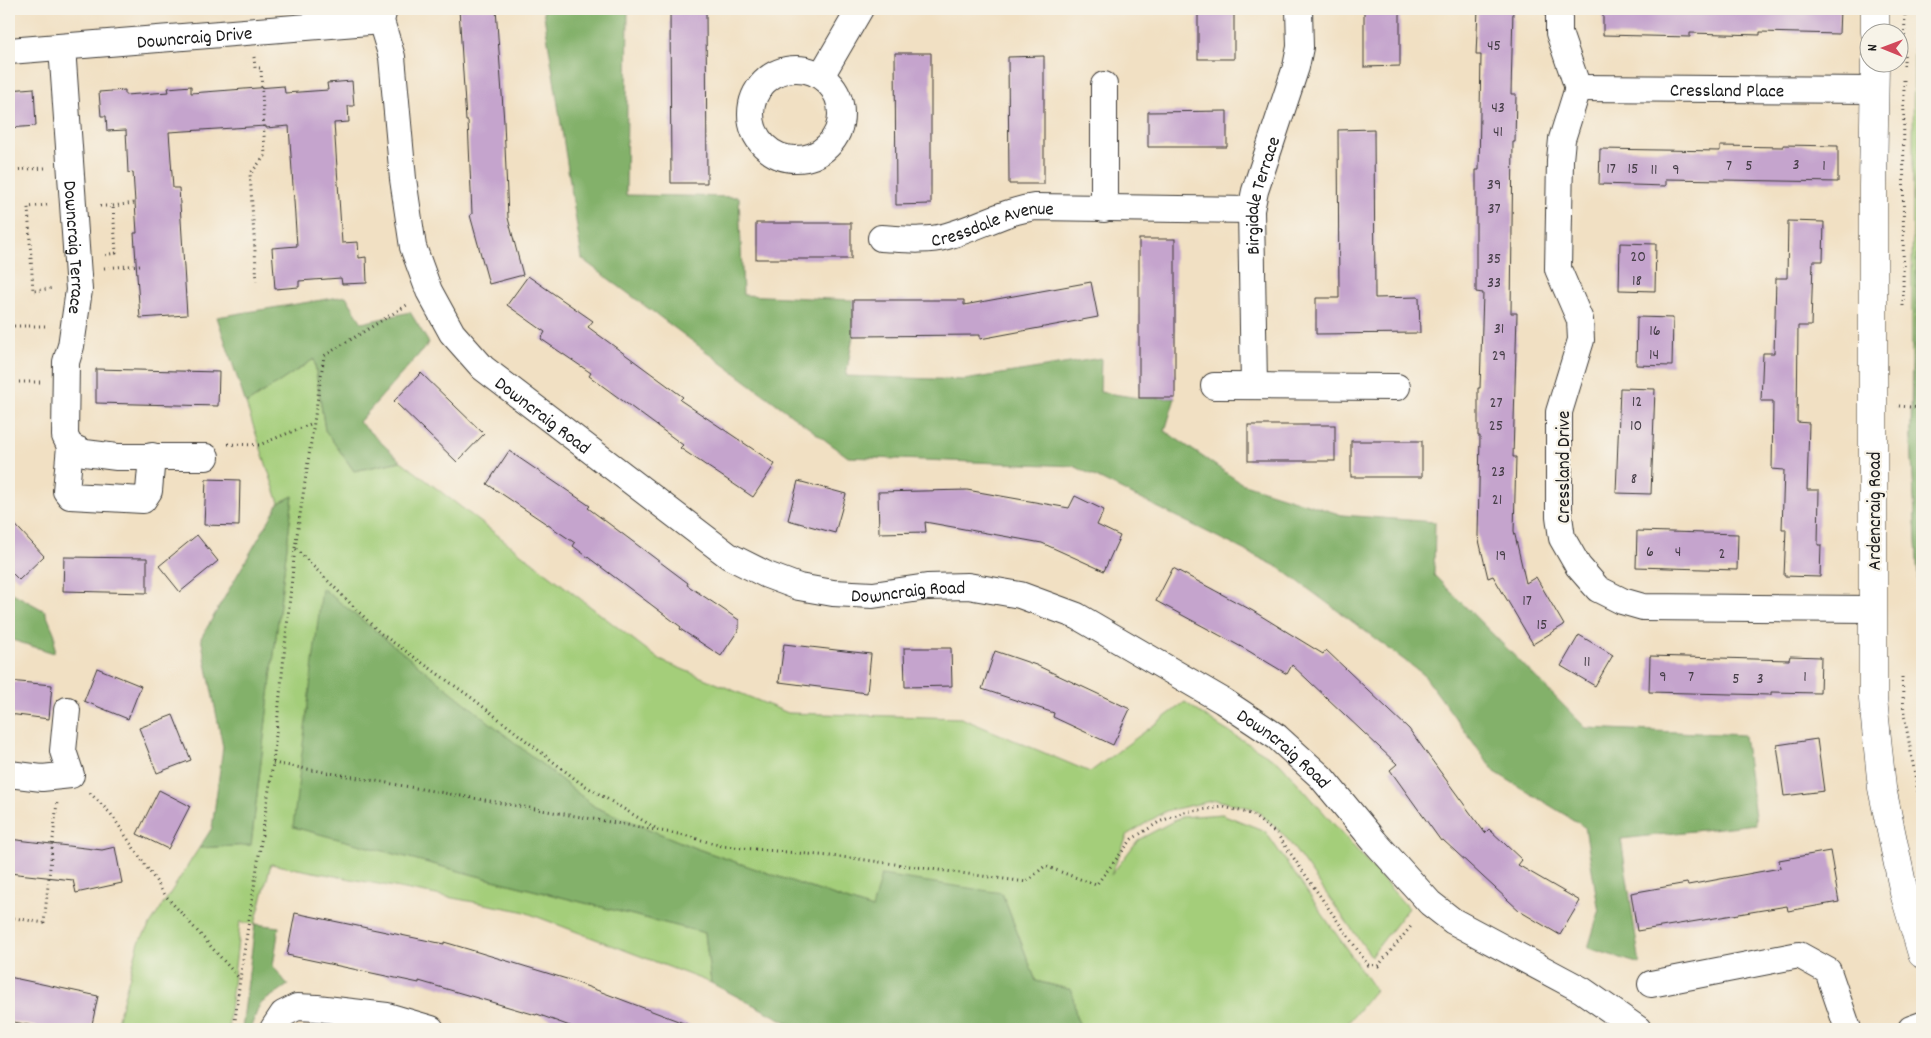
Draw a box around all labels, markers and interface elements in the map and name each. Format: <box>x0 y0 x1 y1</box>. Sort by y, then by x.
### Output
street label: Downcraig Drive <box>136 21 253 58</box>
north arrow <box>1858 22 1908 72</box>
house number: 45 <box>1487 35 1501 58</box>
text: N <box>1863 44 1883 51</box>
street label: Cressland Place <box>1670 79 1784 106</box>
house number: 43 <box>1491 97 1505 120</box>
house number: 41 <box>1493 121 1503 144</box>
street label: Birgidale Terrace <box>1241 133 1289 255</box>
house number: 3 <box>1792 154 1800 177</box>
house number: 7 <box>1726 155 1732 178</box>
house number: 5 <box>1745 155 1753 178</box>
house number: 1 <box>1822 155 1826 178</box>
house number: 17 <box>1606 158 1616 181</box>
house number: 15 <box>1628 158 1638 181</box>
house number: 11 <box>1650 159 1658 182</box>
house number: 9 <box>1672 159 1680 182</box>
house number: 39 <box>1487 174 1501 197</box>
street label: Downcraig Terrace <box>54 180 89 316</box>
street label: Cressdale Avenue <box>930 197 1054 256</box>
house number: 37 <box>1487 198 1501 221</box>
house number: 20 <box>1630 246 1646 269</box>
house number: 35 <box>1487 248 1501 271</box>
house number: 18 <box>1632 270 1642 293</box>
house number: 33 <box>1487 272 1501 295</box>
house number: 31 <box>1494 318 1504 341</box>
house number: 16 <box>1649 320 1661 343</box>
house number: 14 <box>1649 344 1659 367</box>
house number: 29 <box>1492 345 1506 368</box>
street label: Downcraig Road <box>488 372 595 463</box>
house number: 12 <box>1632 391 1642 414</box>
house number: 27 <box>1489 392 1503 415</box>
street label: Cressland Drive <box>1552 411 1579 523</box>
house number: 25 <box>1489 415 1503 438</box>
house number: 10 <box>1630 415 1642 438</box>
street label: Ardencraig Road <box>1863 452 1890 570</box>
house number: 23 <box>1491 461 1505 484</box>
house number: 8 <box>1631 468 1637 491</box>
house number: 21 <box>1492 489 1502 512</box>
house number: 6 <box>1646 541 1654 564</box>
house number: 4 <box>1675 541 1681 564</box>
house number: 2 <box>1719 543 1726 566</box>
house number: 19 <box>1496 545 1506 568</box>
street label: Downcraig Road <box>850 576 966 612</box>
house number: 17 <box>1522 590 1532 613</box>
house number: 15 <box>1537 614 1547 637</box>
house number: 11 <box>1583 651 1591 674</box>
house number: 9 <box>1659 666 1667 689</box>
house number: 7 <box>1688 666 1694 689</box>
house number: 1 <box>1803 666 1807 689</box>
house number: 5 <box>1732 668 1740 691</box>
house number: 3 <box>1756 668 1764 691</box>
street label: Downcraig Road <box>1230 704 1335 796</box>

